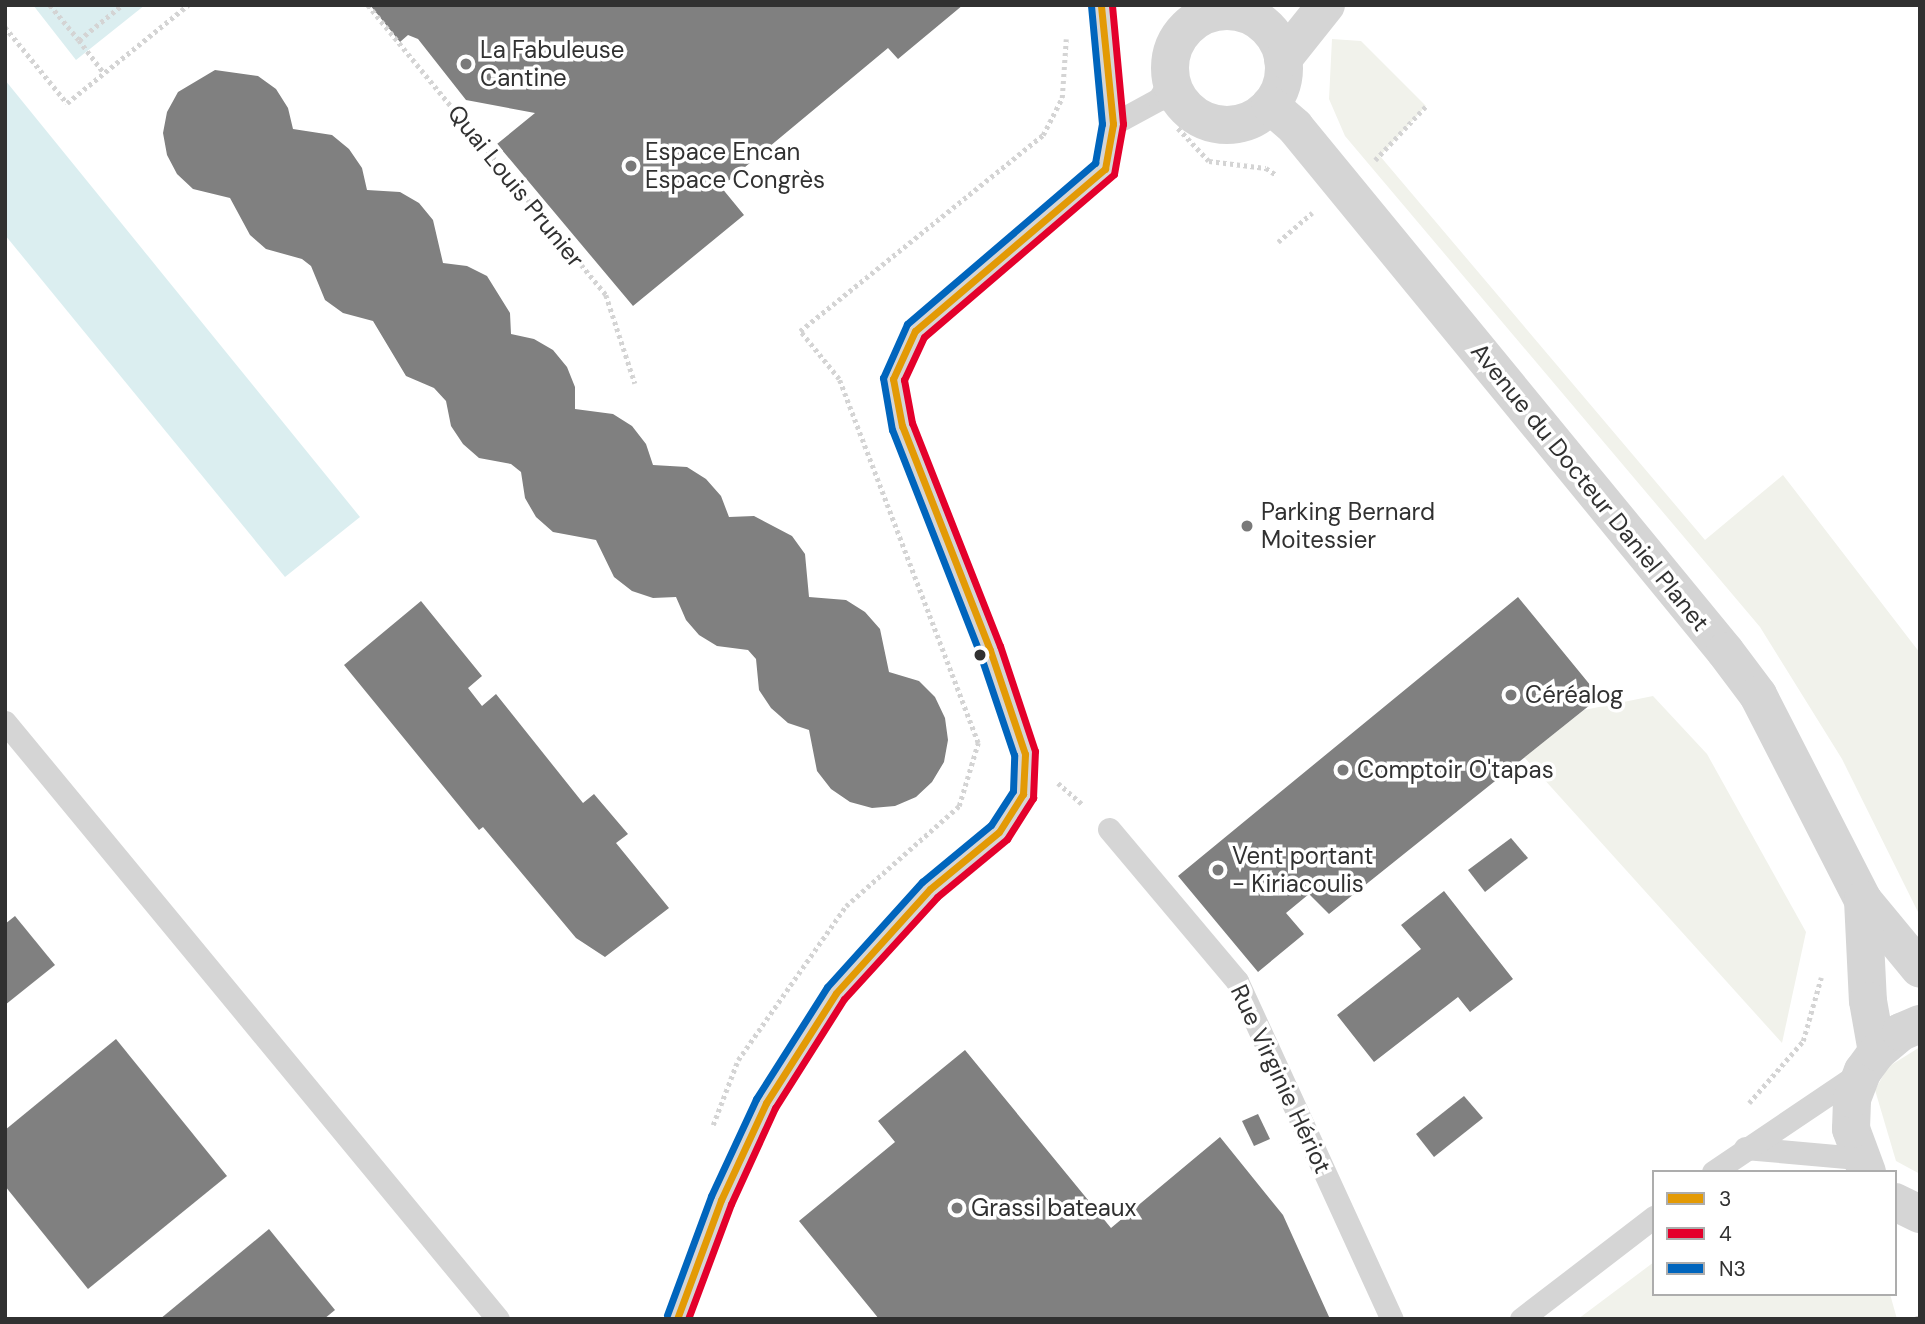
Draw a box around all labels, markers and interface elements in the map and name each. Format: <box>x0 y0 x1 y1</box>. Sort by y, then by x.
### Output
place label: La Fabuleuse Cantine <box>480 36 624 92</box>
marker: La Fabuleuse Cantine <box>458 56 474 72</box>
street label: Quai Louis Prunier <box>442 99 590 273</box>
place label: Espace Encan Espace Congrès <box>645 138 825 194</box>
marker: Espace Encan Espace Congrès <box>623 158 639 174</box>
street label: Avenue du Docteur Daniel Planet <box>1465 337 1715 637</box>
place label: Parking Bernard Moitessier <box>1261 498 1435 554</box>
marker: Parking Bernard Moitessier <box>1239 518 1255 534</box>
unlabelled marker <box>973 648 987 662</box>
place label: Céréalog <box>1525 681 1623 709</box>
marker: Céréalog <box>1503 687 1519 703</box>
place label: Comptoir O'tapas <box>1357 756 1554 784</box>
marker: Comptoir O'tapas <box>1335 762 1351 778</box>
place label: Vent portant - Kiriacoulis <box>1232 842 1373 898</box>
marker: Vent portant - Kiriacoulis <box>1210 862 1226 878</box>
street label: Rue Virginie Hériot <box>1225 980 1337 1178</box>
legend <box>1652 1170 1897 1296</box>
text: 3 <box>1719 1185 1731 1213</box>
place label: Grassi bateaux <box>971 1194 1137 1222</box>
marker: Grassi bateaux <box>949 1200 965 1216</box>
text: 4 <box>1719 1220 1732 1248</box>
text: N3 <box>1719 1255 1746 1283</box>

